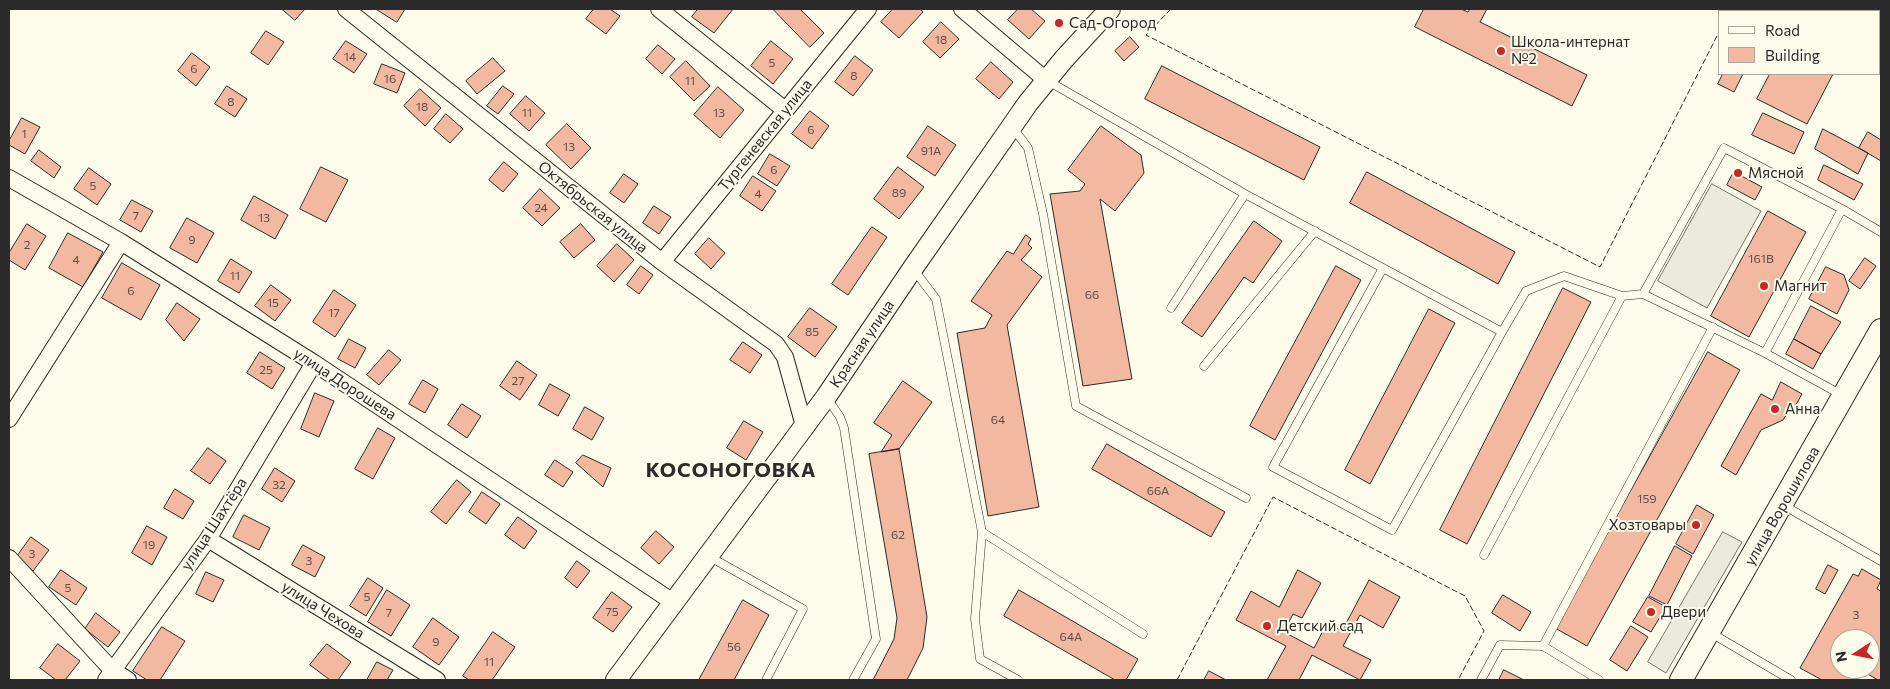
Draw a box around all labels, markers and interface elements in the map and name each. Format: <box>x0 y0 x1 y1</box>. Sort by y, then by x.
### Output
legend <box>1718 10 1880 75</box>
place label: Сад-Огород <box>1069 14 1156 32</box>
marker: Сад-Огород <box>1053 17 1065 29</box>
text: Road <box>1765 21 1800 39</box>
house number: 18 <box>935 33 947 47</box>
place label: Школа-интернат №2 <box>1511 33 1630 68</box>
marker: Школа-интернат №2 <box>1495 45 1507 57</box>
text: Building <box>1765 46 1820 64</box>
house number: 14 <box>344 50 356 64</box>
house number: 5 <box>769 56 775 70</box>
house number: 6 <box>190 62 198 76</box>
house number: 8 <box>850 69 858 83</box>
house number: 16 <box>384 72 396 86</box>
house number: 11 <box>685 74 695 88</box>
street label: Тургеневская улица <box>714 75 816 195</box>
house number: 8 <box>227 95 235 109</box>
house number: 18 <box>416 100 428 114</box>
house number: 11 <box>522 106 532 120</box>
house number: 13 <box>713 106 725 120</box>
house number: 6 <box>807 123 815 137</box>
house number: 1 <box>21 127 27 141</box>
house number: 13 <box>563 140 575 154</box>
house number: 91А <box>921 144 941 158</box>
street label: Октябрьская улица <box>535 157 651 257</box>
house number: 6 <box>770 163 778 177</box>
place label: Мясной <box>1748 164 1804 182</box>
marker: Мясной <box>1732 167 1744 179</box>
house number: 5 <box>90 179 96 193</box>
house number: 89 <box>892 186 906 200</box>
house number: 4 <box>754 187 762 201</box>
house number: 24 <box>534 201 548 215</box>
house number: 7 <box>133 209 139 223</box>
house number: 13 <box>258 211 270 225</box>
house number: 9 <box>188 233 196 247</box>
house number: 2 <box>24 238 30 252</box>
house number: 161В <box>1748 252 1774 266</box>
house number: 4 <box>72 253 80 267</box>
house number: 11 <box>230 269 240 283</box>
place label: Магнит <box>1774 277 1827 295</box>
marker: Магнит <box>1758 280 1770 292</box>
house number: 6 <box>127 284 135 298</box>
house number: 66 <box>1085 288 1099 302</box>
house number: 15 <box>267 296 279 310</box>
street label: Красная улица <box>826 297 898 391</box>
house number: 17 <box>328 306 340 320</box>
house number: 85 <box>805 325 819 339</box>
street label: улица Дорошева <box>290 344 400 424</box>
house number: 25 <box>259 363 273 377</box>
house number: 27 <box>512 374 524 388</box>
place label: Анна <box>1785 400 1820 418</box>
marker: Анна <box>1769 403 1781 415</box>
house number: 64 <box>991 413 1005 427</box>
street label: улица Ворошилова <box>1741 443 1823 569</box>
district label: КОСОНОГОВКА <box>644 458 818 482</box>
street label: улица Шахтёра <box>177 474 251 574</box>
house number: 32 <box>272 478 286 492</box>
house number: 66А <box>1147 484 1169 498</box>
house number: 159 <box>1637 492 1657 506</box>
place label: Хозтовары <box>1609 516 1686 534</box>
marker: Хозтовары <box>1690 519 1702 531</box>
house number: 62 <box>891 528 905 542</box>
house number: 19 <box>143 538 155 552</box>
house number: 3 <box>29 547 35 561</box>
house number: 3 <box>306 554 312 568</box>
street label: улица Чехова <box>278 577 368 643</box>
house number: 5 <box>65 581 71 595</box>
house number: 5 <box>364 590 370 604</box>
place label: Двери <box>1661 603 1706 621</box>
house number: 75 <box>605 605 619 619</box>
house number: 7 <box>386 606 392 620</box>
marker: Двери <box>1645 606 1657 618</box>
house number: 3 <box>1853 608 1859 622</box>
place label: Детский сад <box>1277 617 1363 635</box>
marker: Детский сад <box>1261 620 1273 632</box>
north arrow <box>1830 629 1880 679</box>
house number: 64А <box>1060 630 1082 644</box>
house number: 9 <box>432 635 440 649</box>
house number: 56 <box>727 640 741 654</box>
text: N <box>1831 650 1850 664</box>
house number: 11 <box>484 655 494 669</box>

